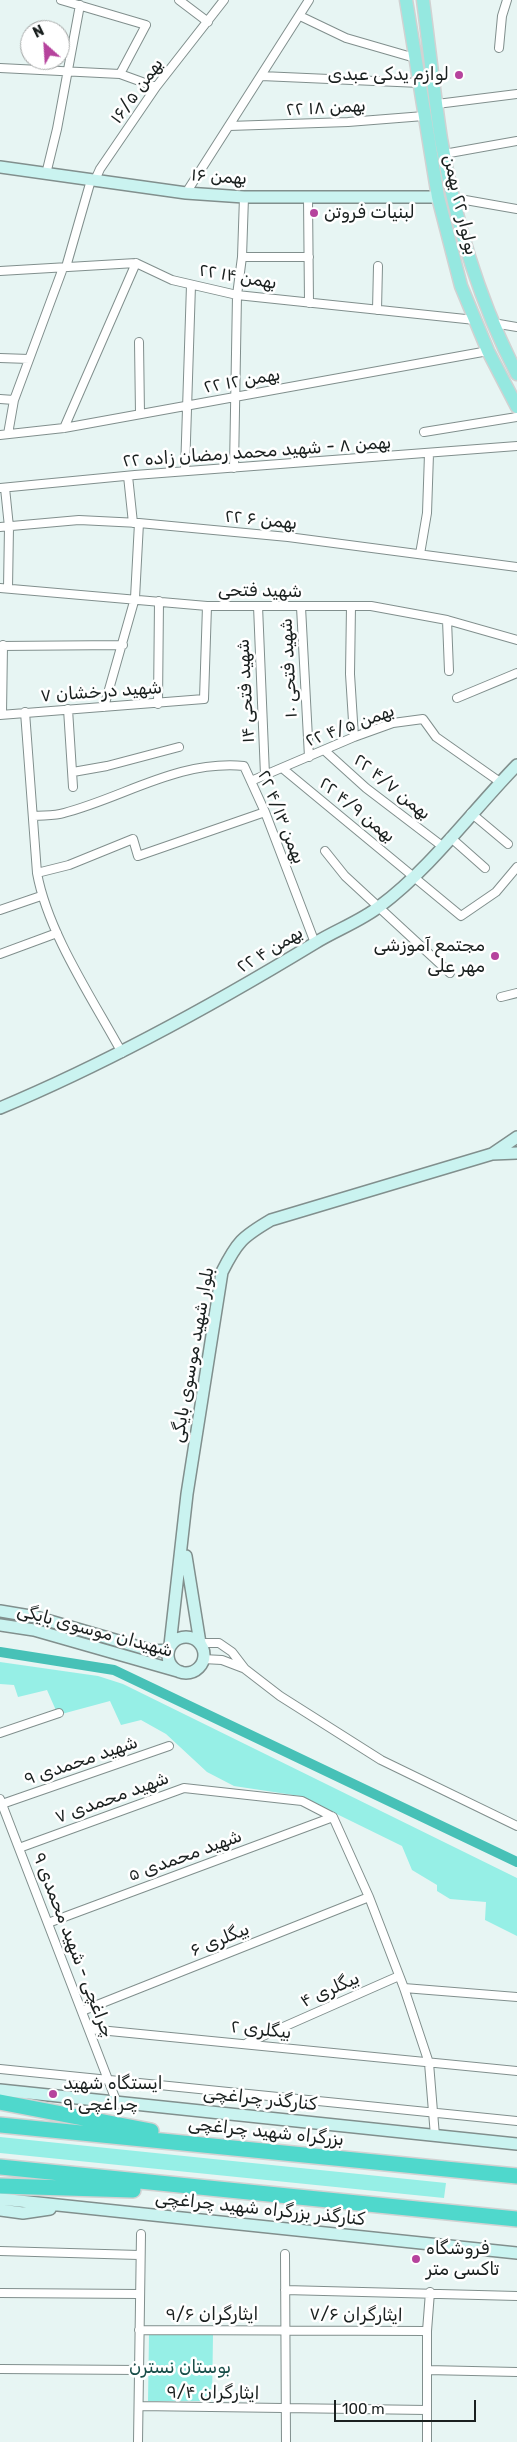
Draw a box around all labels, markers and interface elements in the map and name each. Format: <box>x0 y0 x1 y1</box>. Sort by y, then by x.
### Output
north arrow <box>20 20 70 70</box>
text: N <box>30 22 47 42</box>
street label: بهمن ۱۶/۵ <box>106 54 168 128</box>
place label: لوازم یدکی عبدی <box>328 64 449 86</box>
marker: لوازم یدکی عبدی <box>453 69 465 81</box>
street label: ۲۲ بهمن ۱۸ <box>286 95 366 121</box>
street label: بولوار ۲۲ بهمن <box>438 153 482 257</box>
street label: بهمن ۱۶ <box>190 164 248 190</box>
place label: لبنیات فروتن <box>324 202 415 224</box>
marker: لبنیات فروتن <box>308 207 320 219</box>
street label: ۲۲ بهمن ۱۴ <box>197 260 279 294</box>
street label: ۲۲ بهمن ۱۲ <box>202 364 282 398</box>
street label: ۲۲ بهمن ۸ - شهید محمد رمضان زاده <box>122 432 392 472</box>
street label: ۲۲ بهمن ۶ <box>224 505 298 535</box>
street label: شهید فتحی <box>218 579 302 603</box>
street label: شهید فتحی ۱۰ <box>276 618 302 718</box>
street label: شهید فتحی ۱۴ <box>232 638 260 744</box>
street label: شهید درخشان ۷ <box>39 677 163 707</box>
street label: ۲۲ بهمن ۴/۵ <box>303 700 397 752</box>
street label: ۲۲ بهمن ۴/۷ <box>349 749 435 825</box>
street label: ۲۲ بهمن ۴/۱۳ <box>252 767 310 867</box>
street label: ۲۲ بهمن ۴/۹ <box>314 773 400 847</box>
street label: ۲۲ بهمن ۴ <box>233 922 307 978</box>
place label: مجتمع آموزشی مهر علی <box>373 935 485 978</box>
marker: مجتمع آموزشی مهر علی <box>489 950 501 962</box>
street label: بلوار شهید موسوی بایگی <box>167 1265 219 1445</box>
street label: شهیدان موسوی بایگی <box>15 1600 175 1662</box>
street label: شهید محمدی ۹ <box>21 1731 141 1791</box>
street label: شهید محمدی ۷ <box>52 1767 172 1829</box>
street label: شهید محمدی ۵ <box>125 1825 245 1887</box>
street label: ۹ چراغچی - شهید محمدی <box>28 1849 118 2041</box>
street label: بیگلری ۶ <box>187 1918 253 1962</box>
street label: بیگلری ۴ <box>297 1967 363 2013</box>
street label: بیگلری ۲ <box>230 2016 292 2044</box>
place label: ایستگاه شهید چراغچی ۹ <box>63 2073 163 2116</box>
street label: کنارگذر چراغچی <box>202 2082 318 2116</box>
marker: ایستگاه شهید چراغچی ۹ <box>47 2088 59 2100</box>
street label: بزرگراه شهید چراغچی <box>187 2113 345 2151</box>
street label: کنارگذر بزرگراه شهید چراغچی <box>154 2187 366 2231</box>
place label: فروشگاه تاکسی متر <box>426 2238 499 2280</box>
marker: فروشگاه تاکسی متر <box>410 2253 422 2265</box>
street label: ایثارگران ۷/۶ <box>309 2303 403 2327</box>
street label: ایثارگران ۹/۶ <box>166 2304 258 2326</box>
park label: بوستان نسترن <box>129 2357 231 2379</box>
street label: ایثارگران ۹/۴ <box>166 2381 260 2405</box>
scale bar <box>337 2390 480 2422</box>
text: 100 m <box>342 2400 384 2418</box>

